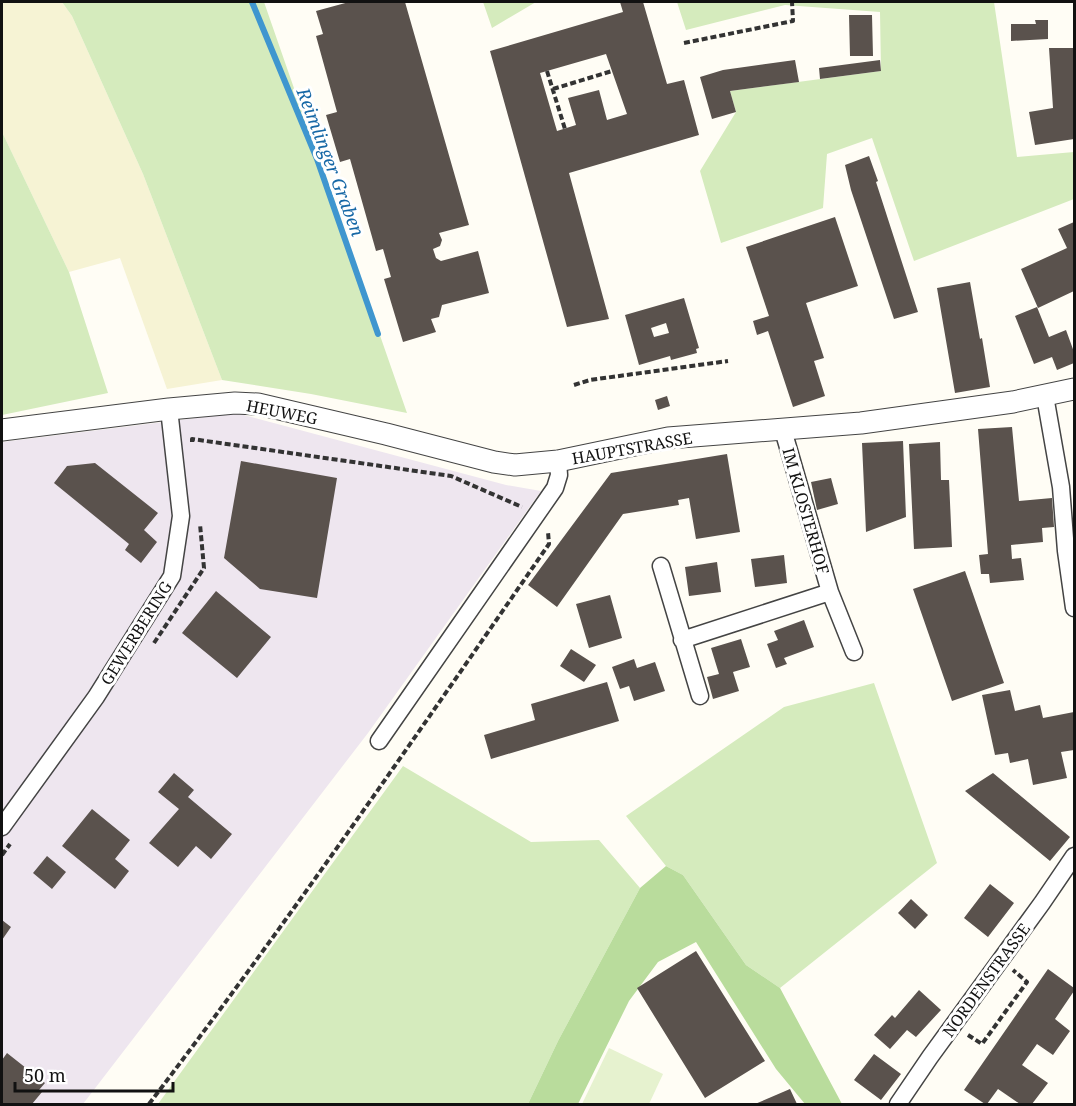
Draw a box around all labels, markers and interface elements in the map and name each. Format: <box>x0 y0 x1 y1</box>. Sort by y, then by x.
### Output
water label: Reimlinger Graben <box>291 83 370 240</box>
street label: HEUWEG <box>244 394 320 430</box>
street label: HAUPTSTRASSE <box>570 427 694 469</box>
street label: IM KLOSTERHOF <box>777 445 835 577</box>
street label: GEWERBERING <box>95 576 177 689</box>
street label: NORDENSTRASSE <box>937 919 1035 1041</box>
scale bar <box>15 1055 172 1093</box>
text: 50 m <box>24 1063 66 1087</box>

